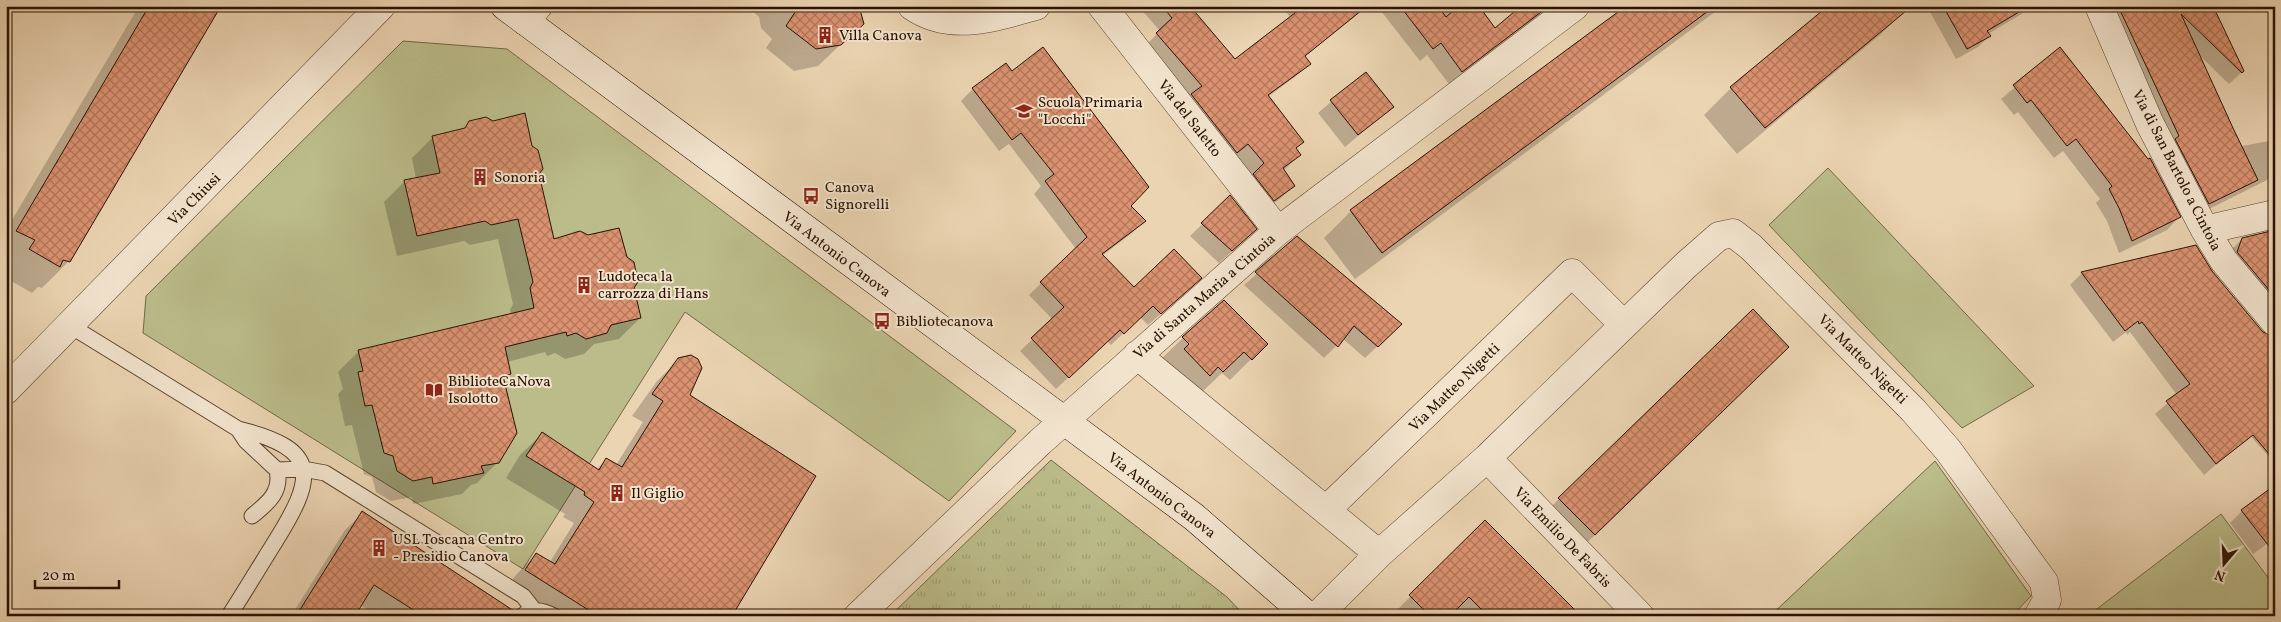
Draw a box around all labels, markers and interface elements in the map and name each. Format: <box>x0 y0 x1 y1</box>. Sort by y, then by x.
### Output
building icon: Villa Canova <box>815 25 835 45</box>
place label: Villa Canova <box>839 26 922 47</box>
street label: Via del Saletto <box>1152 76 1226 162</box>
street label: Via di San Bartolo a Cintoia <box>2126 86 2226 255</box>
place label: Scuola Primaria "Locchi" <box>1038 93 1143 131</box>
school or university icon: Scuola Primaria "Locchi" <box>1014 101 1034 121</box>
building icon: Sonoria <box>470 167 490 187</box>
place label: Sonoria <box>494 168 545 189</box>
street label: Via Chiusi <box>164 169 226 231</box>
place label: Canova Signorelli <box>825 178 889 216</box>
bus stop icon: Canova Signorelli <box>801 186 821 206</box>
street label: Via Antonio Canova <box>777 207 895 303</box>
street label: Via di Santa Maria a Cintoia <box>1129 229 1281 365</box>
place label: Ludoteca la carrozza di Hans <box>598 267 708 305</box>
building icon: Ludoteca la carrozza di Hans <box>574 275 594 295</box>
street label: Via Matteo Nigetti <box>1812 310 1912 410</box>
bus stop icon: Bibliotecanova <box>872 311 892 331</box>
place label: Bibliotecanova <box>896 312 993 333</box>
street label: Via Matteo Nigetti <box>1405 339 1505 437</box>
place label: BiblioteCaNova Isolotto <box>448 372 551 410</box>
library icon: BiblioteCaNova Isolotto <box>424 380 444 400</box>
street label: Via Antonio Canova <box>1102 448 1220 544</box>
building icon: Il Giglio <box>607 483 627 503</box>
street label: Via Emilio De Fabris <box>1508 483 1616 593</box>
place label: Il Giglio <box>631 484 684 505</box>
place label: USL Toscana Centro - Presidio Canova <box>393 530 523 568</box>
building icon: USL Toscana Centro - Presidio Canova <box>369 538 389 558</box>
north arrow <box>2198 540 2248 590</box>
scale bar <box>35 557 119 589</box>
text: N <box>2212 564 2228 586</box>
text: 20 m <box>42 566 75 587</box>

